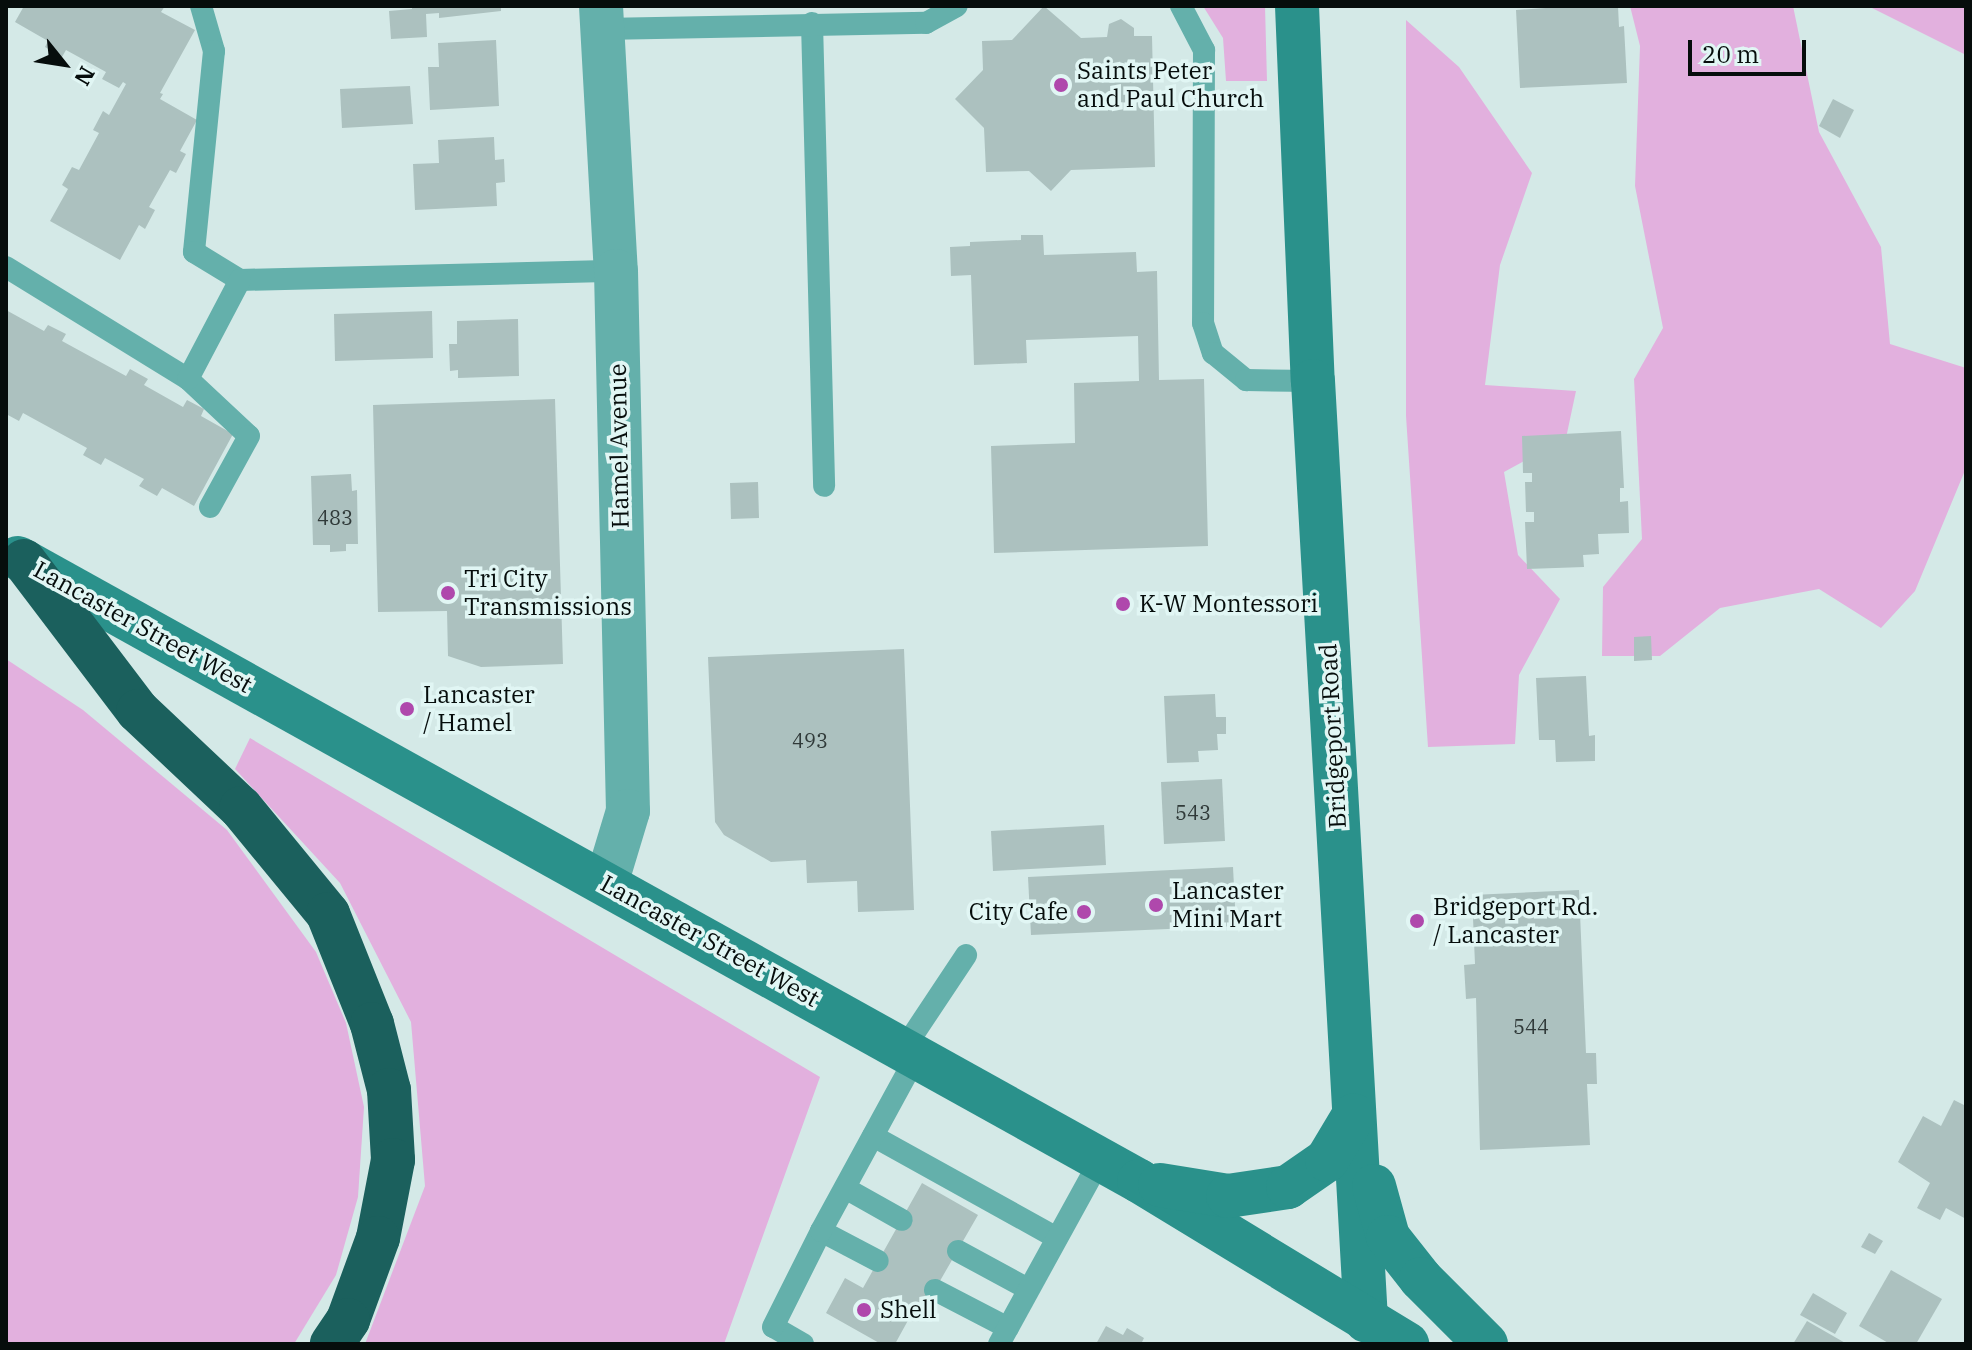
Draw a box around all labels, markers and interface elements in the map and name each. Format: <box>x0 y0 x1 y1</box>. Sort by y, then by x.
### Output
north arrow <box>24 24 104 104</box>
scale bar <box>1692 24 1810 74</box>
text: 20 m <box>1702 38 1759 70</box>
place label: Saints Peter and Paul Church <box>1077 57 1264 113</box>
text: N <box>68 61 102 91</box>
marker: Saints Peter and Paul Church <box>1052 76 1070 94</box>
street label: Hamel Avenue <box>603 363 635 529</box>
house number: 483 <box>317 505 353 529</box>
street label: Lancaster Street West <box>29 555 257 699</box>
place label: Tri City Transmissions <box>464 565 632 621</box>
marker: Tri City Transmissions <box>439 584 457 602</box>
place label: K-W Montessori <box>1139 590 1318 618</box>
marker: K-W Montessori <box>1114 595 1132 613</box>
street label: Bridgeport Road <box>1314 643 1352 829</box>
place label: Lancaster / Hamel <box>423 681 535 737</box>
marker: Lancaster / Hamel <box>398 700 416 718</box>
house number: 493 <box>792 728 828 752</box>
house number: 543 <box>1175 800 1211 824</box>
street label: Lancaster Street West <box>596 869 824 1013</box>
place label: Lancaster Mini Mart <box>1172 877 1284 933</box>
place label: Bridgeport Rd. / Lancaster <box>1433 893 1598 949</box>
marker: Lancaster Mini Mart <box>1147 896 1165 914</box>
place label: City Cafe <box>969 898 1068 926</box>
marker: City Cafe <box>1075 903 1093 921</box>
marker: Bridgeport Rd. / Lancaster <box>1408 912 1426 930</box>
house number: 544 <box>1513 1014 1549 1038</box>
place label: Shell <box>880 1296 936 1324</box>
marker: Shell <box>855 1301 873 1319</box>

